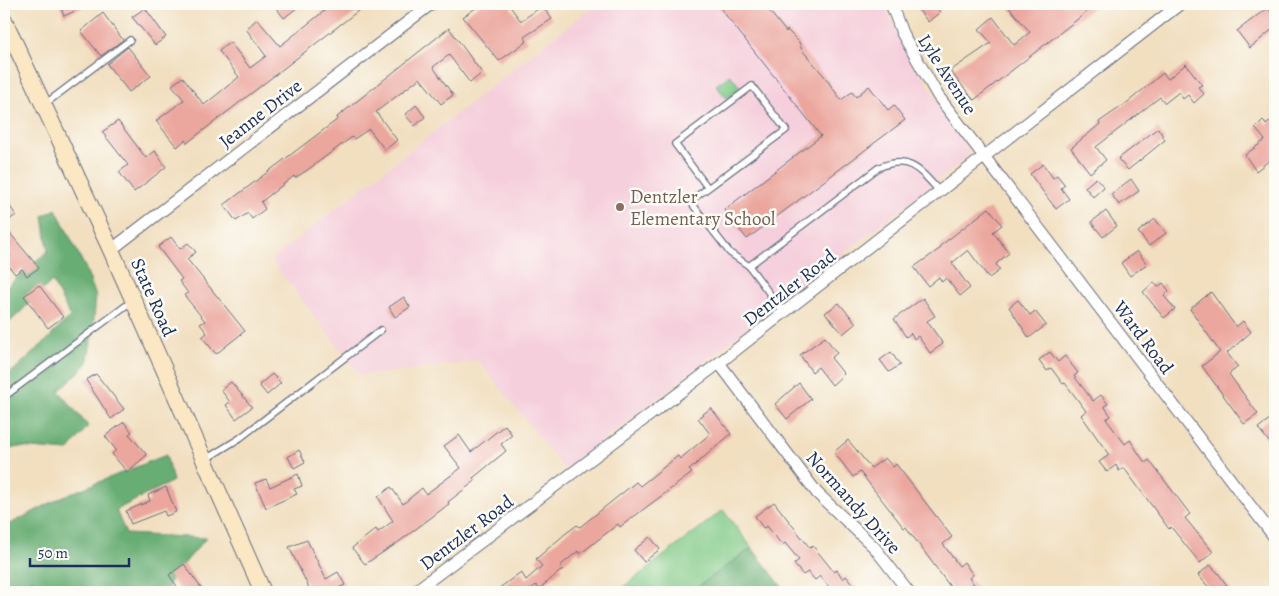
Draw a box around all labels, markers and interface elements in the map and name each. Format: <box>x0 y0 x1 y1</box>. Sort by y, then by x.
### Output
street label: Lyle Avenue <box>911 29 983 120</box>
street label: Jeanne Drive <box>214 73 307 154</box>
place label: Dentzler Elementary School <box>630 184 776 232</box>
marker: Dentzler Elementary School <box>614 201 626 213</box>
street label: Dentzler Road <box>738 243 842 332</box>
street label: State Road <box>124 254 182 341</box>
street label: Ward Road <box>1106 295 1180 380</box>
street label: Normandy Drive <box>800 446 906 560</box>
street label: Dentzler Road <box>414 489 519 577</box>
scale bar <box>30 536 129 568</box>
text: 50 m <box>38 543 68 563</box>

